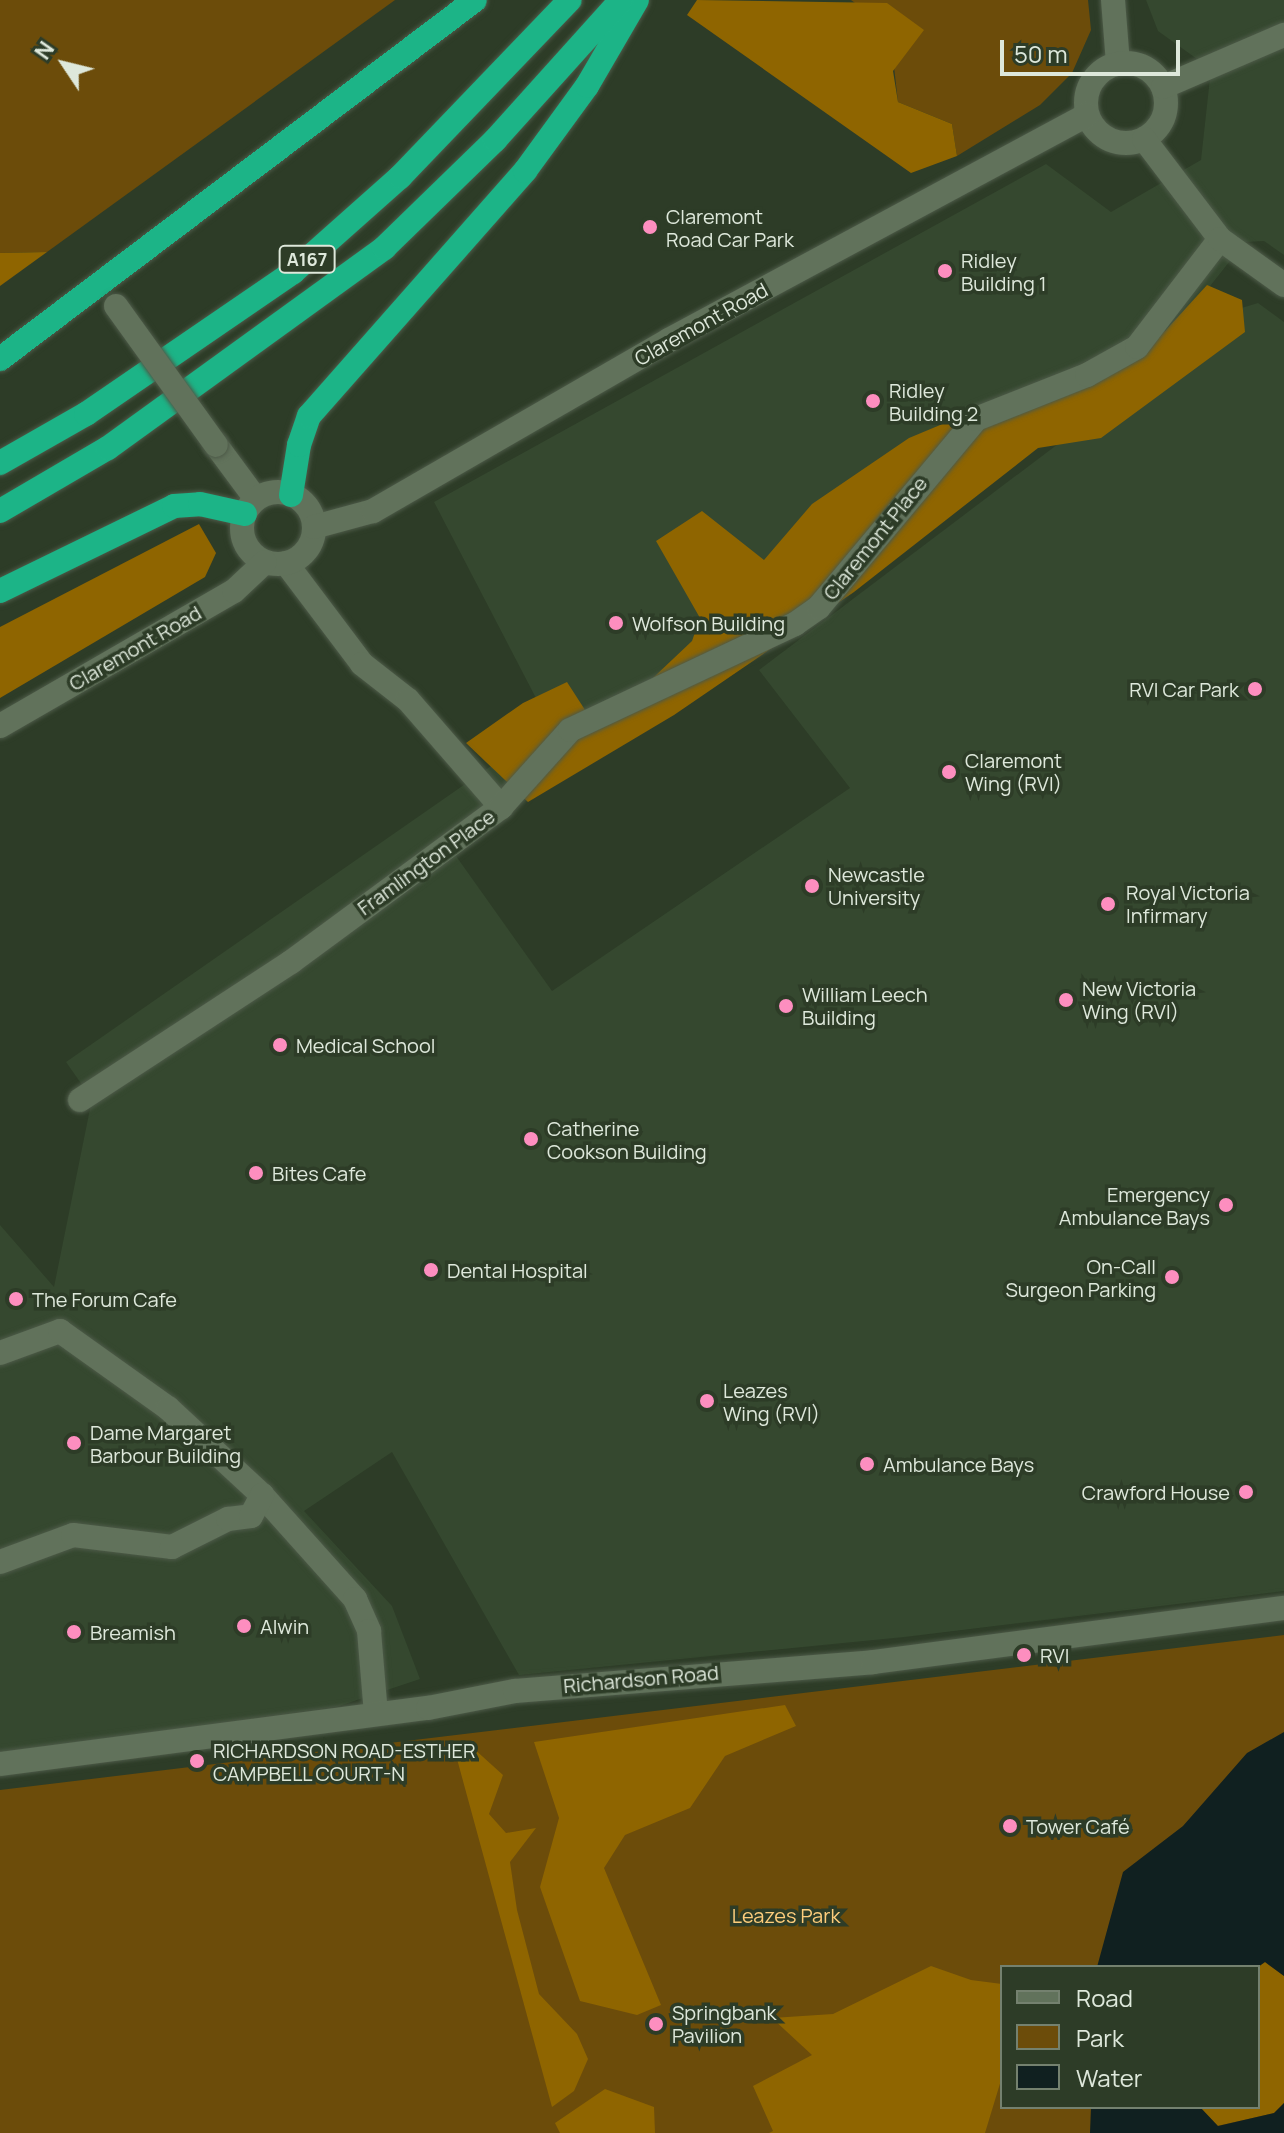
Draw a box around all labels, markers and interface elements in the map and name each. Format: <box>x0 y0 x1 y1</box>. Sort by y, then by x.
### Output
north arrow <box>24 24 104 104</box>
scale bar <box>1004 24 1184 74</box>
text: N <box>28 35 61 65</box>
text: 50 m <box>1014 37 1068 70</box>
place label: Claremont Road Car Park <box>666 204 794 251</box>
marker: Claremont Road Car Park <box>641 218 659 236</box>
road number: A167 <box>277 245 337 273</box>
place label: Ridley Building 1 <box>961 248 1047 295</box>
marker: Ridley Building 1 <box>936 262 954 280</box>
street label: Claremont Road <box>630 278 772 370</box>
place label: Ridley Building 2 <box>889 378 978 425</box>
marker: Ridley Building 2 <box>864 392 882 410</box>
street label: Claremont Place <box>818 472 932 604</box>
street label: Claremont Road <box>65 600 205 696</box>
place label: Wolfson Building <box>632 611 785 635</box>
marker: Wolfson Building <box>607 614 625 632</box>
place label: RVI Car Park <box>1129 677 1239 701</box>
marker: RVI Car Park <box>1246 680 1264 698</box>
place label: Claremont Wing (RVI) <box>965 748 1062 795</box>
marker: Claremont Wing (RVI) <box>940 763 958 781</box>
street label: Framlington Place <box>353 804 499 920</box>
place label: Newcastle University <box>828 862 925 909</box>
marker: Newcastle University <box>803 877 821 895</box>
place label: Royal Victoria Infirmary <box>1126 880 1250 927</box>
marker: Royal Victoria Infirmary <box>1097 893 1119 915</box>
place label: New Victoria Wing (RVI) <box>1082 976 1196 1023</box>
place label: William Leech Building <box>802 982 928 1029</box>
marker: New Victoria Wing (RVI) <box>1057 991 1075 1009</box>
marker: William Leech Building <box>777 997 795 1015</box>
place label: Medical School <box>296 1033 435 1057</box>
marker: Medical School <box>271 1036 289 1054</box>
place label: Catherine Cookson Building <box>547 1116 707 1163</box>
marker: Catherine Cookson Building <box>522 1130 540 1148</box>
place label: Bites Cafe <box>272 1161 367 1185</box>
marker: Bites Cafe <box>247 1164 265 1182</box>
place label: Emergency Ambulance Bays <box>1059 1182 1210 1229</box>
marker: Emergency Ambulance Bays <box>1217 1196 1235 1214</box>
place label: On-Call Surgeon Parking <box>1005 1254 1156 1301</box>
place label: Dental Hospital <box>447 1258 588 1282</box>
marker: Dental Hospital <box>422 1261 440 1279</box>
marker: On-Call Surgeon Parking <box>1163 1268 1181 1286</box>
place label: The Forum Cafe <box>32 1287 177 1311</box>
marker: The Forum Cafe <box>7 1290 25 1308</box>
place label: Leazes Wing (RVI) <box>723 1378 820 1425</box>
marker: Leazes Wing (RVI) <box>698 1392 716 1410</box>
place label: Dame Margaret Barbour Building <box>90 1420 241 1467</box>
marker: Dame Margaret Barbour Building <box>65 1434 83 1452</box>
place label: Ambulance Bays <box>883 1452 1034 1476</box>
marker: Ambulance Bays <box>858 1455 876 1473</box>
place label: Crawford House <box>1082 1480 1230 1504</box>
marker: Crawford House <box>1237 1483 1255 1501</box>
place label: Alwin <box>260 1614 309 1638</box>
marker: Alwin <box>235 1617 253 1635</box>
place label: Breamish <box>90 1620 176 1644</box>
marker: Breamish <box>65 1623 83 1641</box>
place label: RVI <box>1040 1643 1069 1667</box>
marker: RVI <box>1015 1646 1033 1664</box>
street label: Richardson Road <box>562 1660 720 1698</box>
place label: RICHARDSON ROAD-ESTHER CAMPBELL COURT-N <box>213 1738 475 1785</box>
marker: RICHARDSON ROAD-ESTHER CAMPBELL COURT-N <box>188 1752 206 1770</box>
place label: Tower Café <box>1026 1814 1130 1838</box>
marker: Tower Café <box>1001 1817 1019 1835</box>
park label: Leazes Park <box>732 1903 840 1927</box>
legend <box>1000 1965 1260 2109</box>
text: Road <box>1076 1981 1133 2014</box>
place label: Springbank Pavilion <box>672 2000 777 2047</box>
marker: Springbank Pavilion <box>647 2015 665 2033</box>
text: Park <box>1076 2021 1124 2054</box>
text: Water <box>1076 2061 1143 2094</box>

